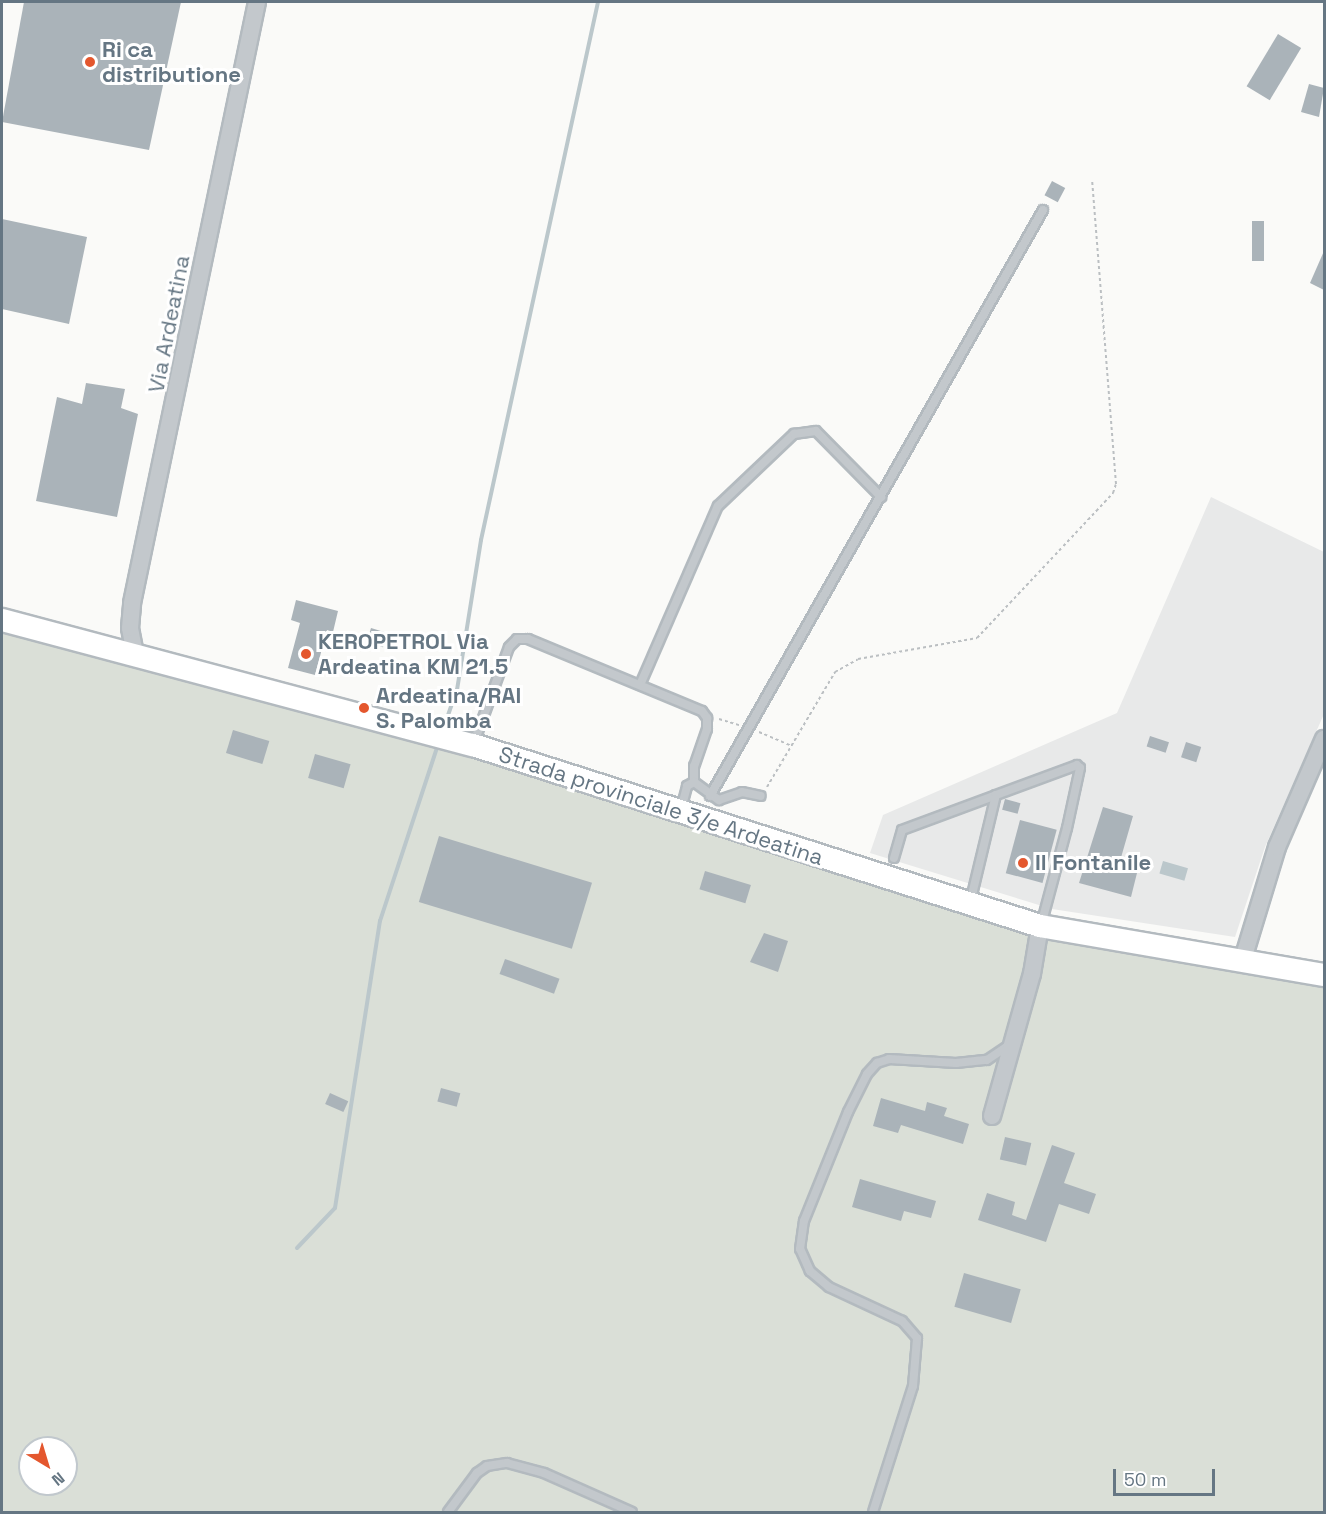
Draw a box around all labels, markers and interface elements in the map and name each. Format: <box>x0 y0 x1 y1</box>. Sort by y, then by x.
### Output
place label: Ri ca distributione <box>102 36 241 88</box>
marker: Ri ca distributione <box>83 55 97 69</box>
street label: Via Ardeatina <box>143 253 195 395</box>
place label: KEROPETROL Via Ardeatina KM 21.5 <box>318 628 508 680</box>
marker: KEROPETROL Via Ardeatina KM 21.5 <box>299 647 313 661</box>
place label: Ardeatina/RAI S. Palomba <box>376 682 521 734</box>
marker: Ardeatina/RAI S. Palomba <box>357 701 371 715</box>
street label: Strada provinciale 3/e Ardeatina <box>495 741 827 871</box>
place label: Il Fontanile <box>1035 850 1151 876</box>
marker: Il Fontanile <box>1016 856 1030 870</box>
north arrow <box>18 1436 78 1496</box>
scale bar <box>1116 1457 1218 1495</box>
text: N <box>47 1467 69 1491</box>
text: 50 m <box>1124 1468 1166 1491</box>

